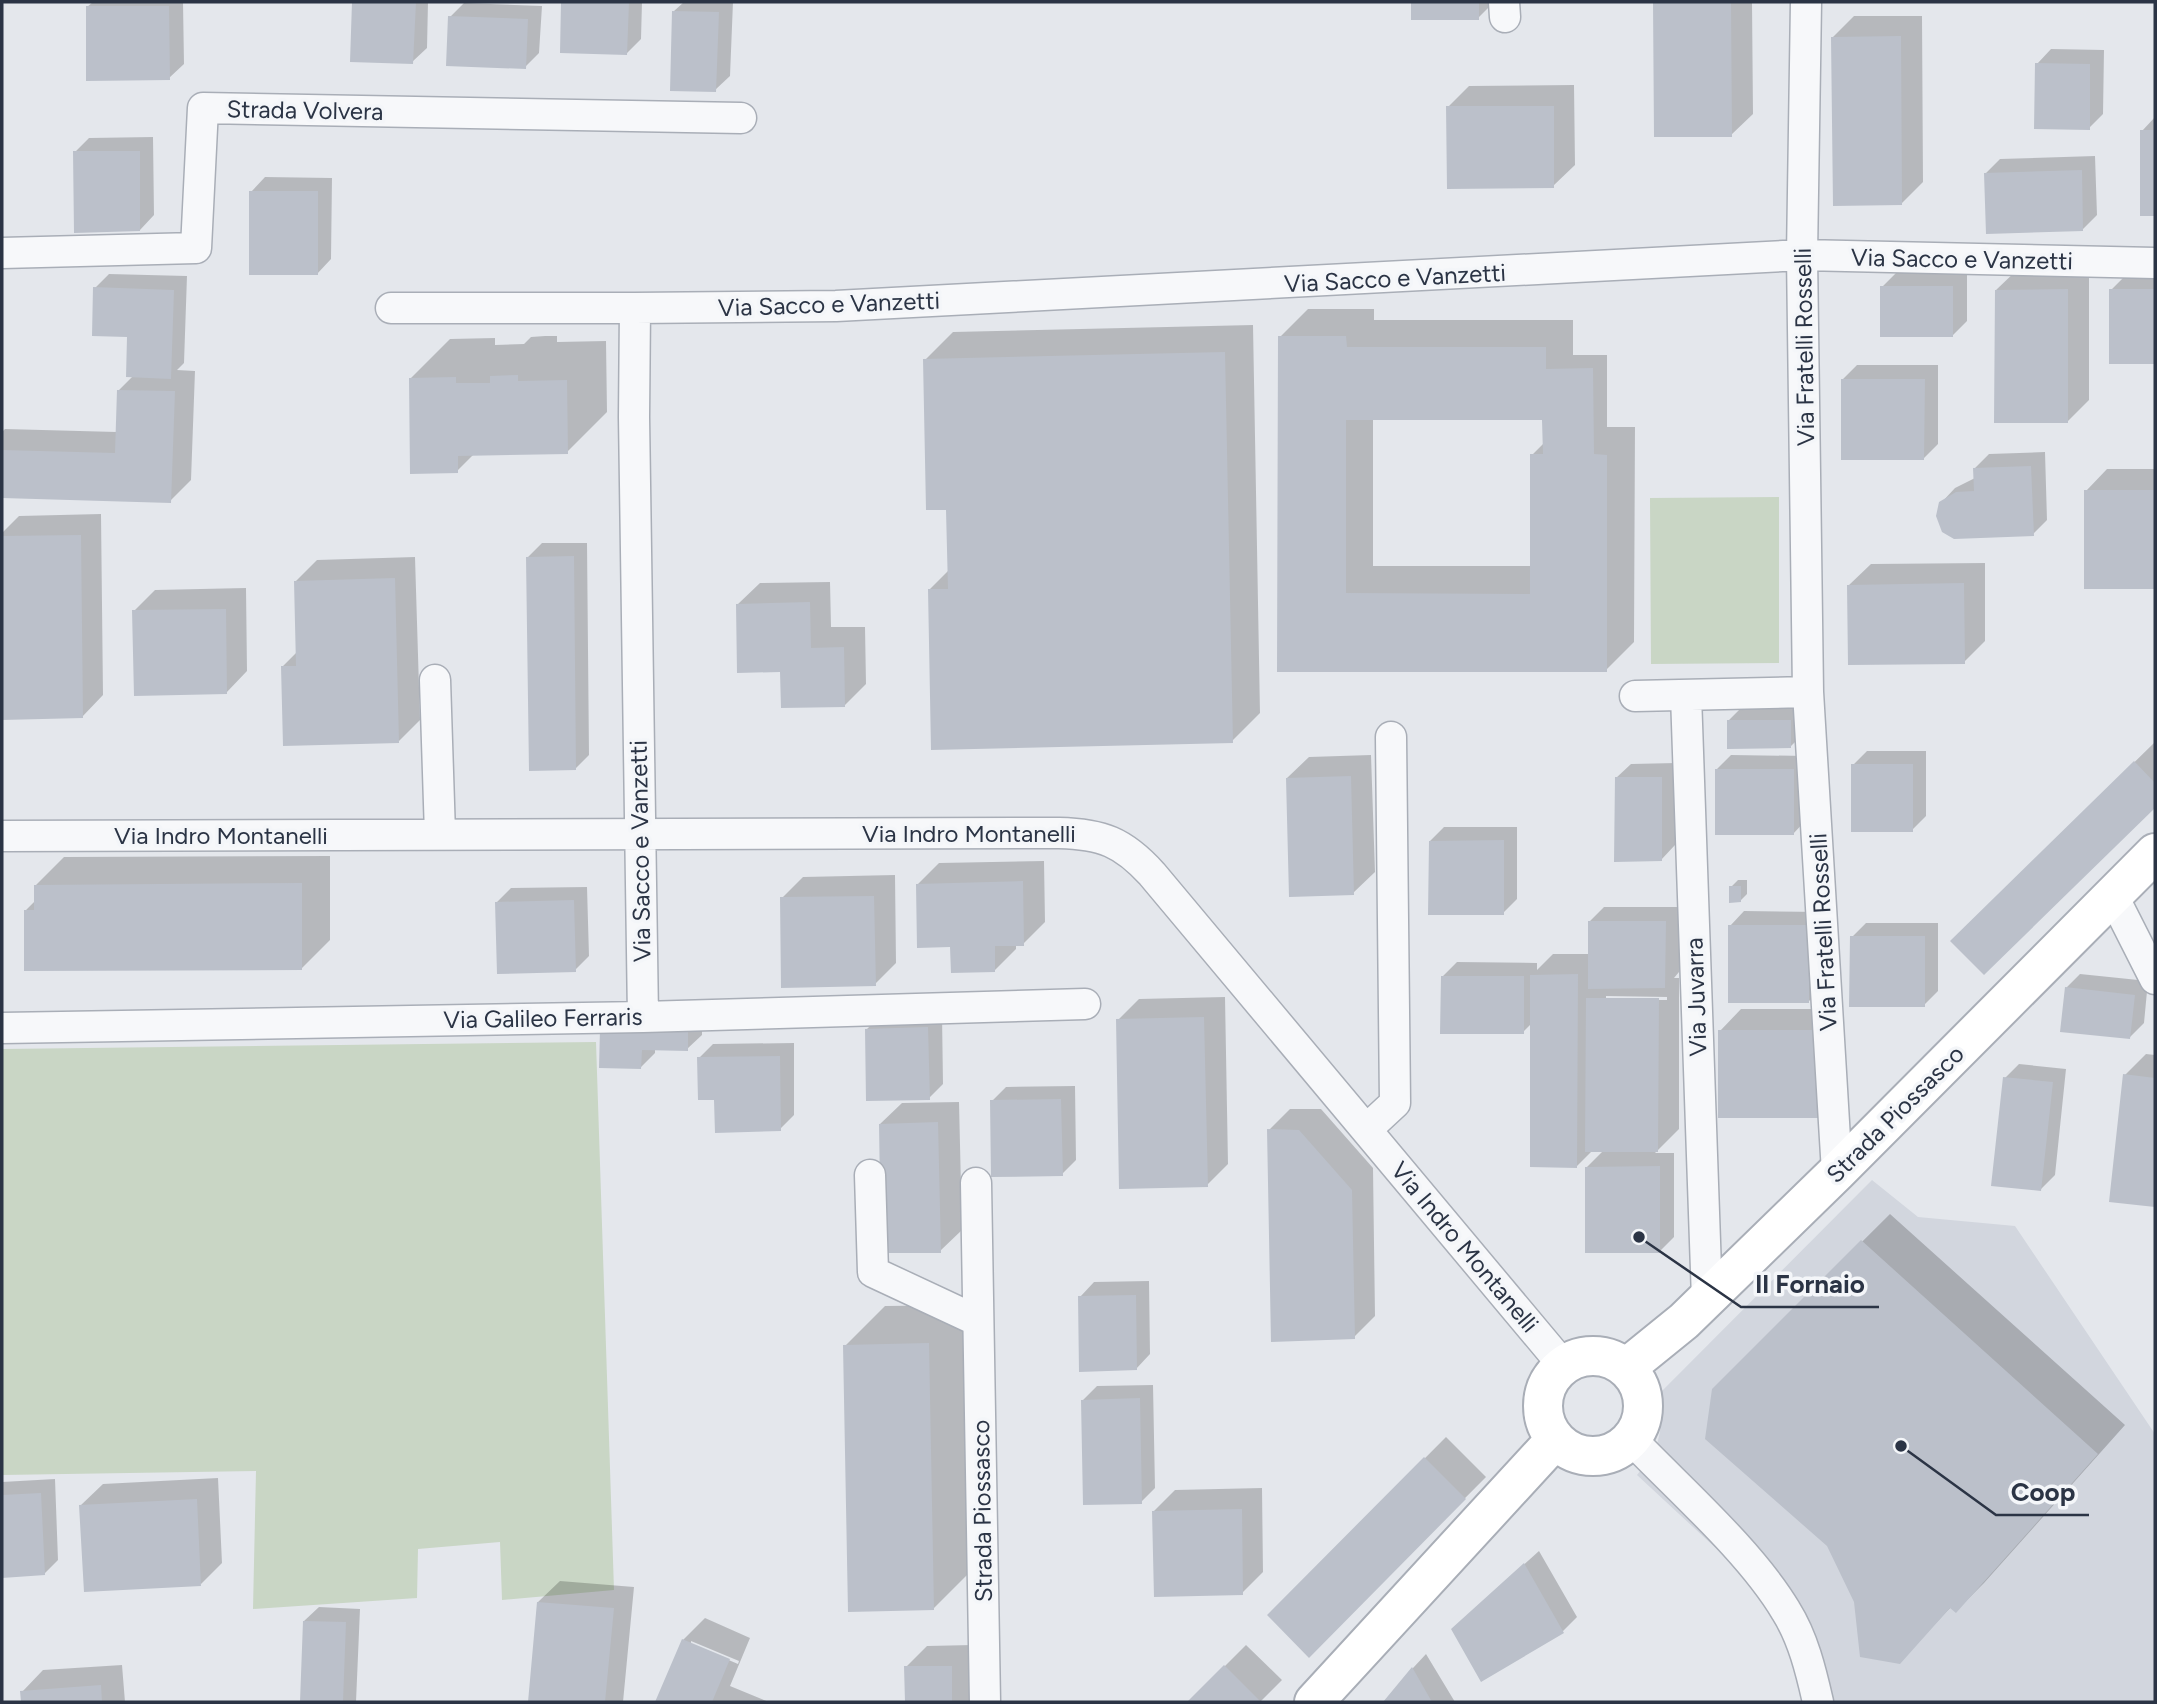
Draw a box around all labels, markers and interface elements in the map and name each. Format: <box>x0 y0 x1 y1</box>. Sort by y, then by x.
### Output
street label: Strada Volvera <box>226 94 384 126</box>
street label: Via Sacco e Vanzetti <box>1851 243 2073 275</box>
street label: Via Fratelli Rosselli <box>1788 248 1820 446</box>
street label: Via Sacco e Vanzetti <box>1283 258 1507 298</box>
street label: Via Sacco e Vanzetti <box>718 286 940 322</box>
street label: Via Sacco e Vanzetti <box>624 740 656 962</box>
street label: Via Indro Montanelli <box>862 819 1076 848</box>
street label: Via Indro Montanelli <box>114 821 328 850</box>
street label: Via Fratelli Rosselli <box>1803 832 1843 1032</box>
street label: Via Juvarra <box>1679 937 1713 1057</box>
street label: Via Galileo Ferraris <box>443 1002 643 1034</box>
street label: Strada Piossasco <box>1820 1039 1970 1189</box>
street label: Via Indro Montanelli <box>1385 1156 1545 1338</box>
callout: Il Fornaio <box>1741 1260 1879 1307</box>
text: Il Fornaio <box>1755 1268 1865 1300</box>
street label: Strada Piossasco <box>966 1420 998 1602</box>
callout: Coop <box>1996 1468 2089 1515</box>
text: Coop <box>2011 1476 2075 1508</box>

